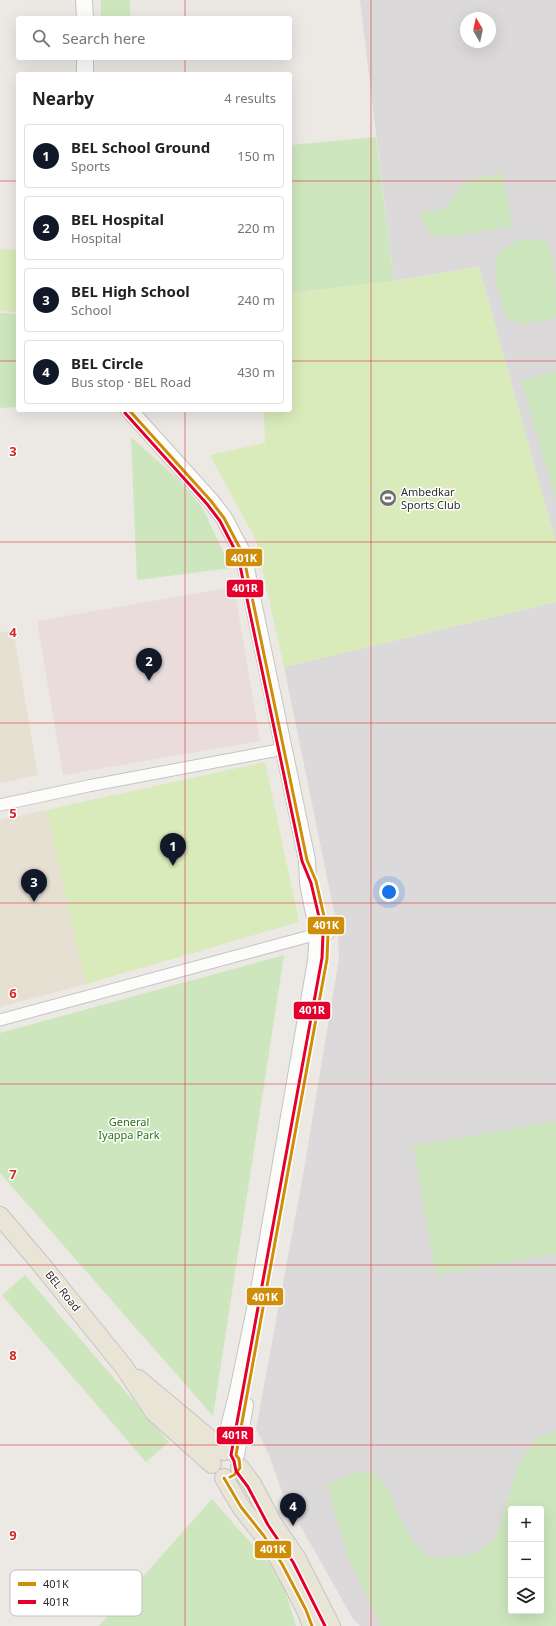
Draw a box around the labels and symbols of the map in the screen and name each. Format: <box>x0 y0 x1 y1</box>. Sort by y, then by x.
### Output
north arrow <box>460 12 496 48</box>
text: 3 <box>9 442 17 460</box>
place label: Ambedkar Sports Club <box>401 484 461 512</box>
sports icon: Ambedkar Sports Club <box>378 488 398 508</box>
line badge: 401K <box>225 548 263 567</box>
text: 401K <box>231 550 258 565</box>
line badge: 401R <box>226 579 264 598</box>
text: 401R <box>232 580 259 595</box>
text: 4 <box>9 623 17 641</box>
pin: 2 <box>136 648 162 681</box>
text: 5 <box>9 804 17 822</box>
pin: 1 <box>160 833 186 866</box>
pin: 3 <box>21 869 47 902</box>
your location <box>379 882 399 902</box>
line badge: 401K <box>307 916 345 935</box>
text: 401K <box>313 917 340 932</box>
text: 6 <box>9 984 17 1002</box>
line badge: 401R <box>293 1001 331 1020</box>
text: 401R <box>299 1002 326 1017</box>
park label: General Iyappa Park <box>98 1114 160 1142</box>
text: 7 <box>9 1165 17 1183</box>
street label: BEL Road <box>42 1267 84 1314</box>
line badge: 401K <box>246 1287 284 1306</box>
text: 401K <box>252 1289 279 1304</box>
text: 8 <box>9 1346 17 1364</box>
line badge: 401R <box>216 1426 254 1445</box>
text: 401R <box>222 1427 249 1442</box>
pin: 4 <box>280 1493 306 1526</box>
text: 9 <box>9 1526 17 1544</box>
line badge: 401K <box>254 1540 292 1559</box>
text: 401K <box>260 1541 287 1556</box>
legend <box>10 1570 142 1616</box>
text: 401K <box>43 1576 69 1591</box>
text: 401R <box>43 1594 69 1609</box>

